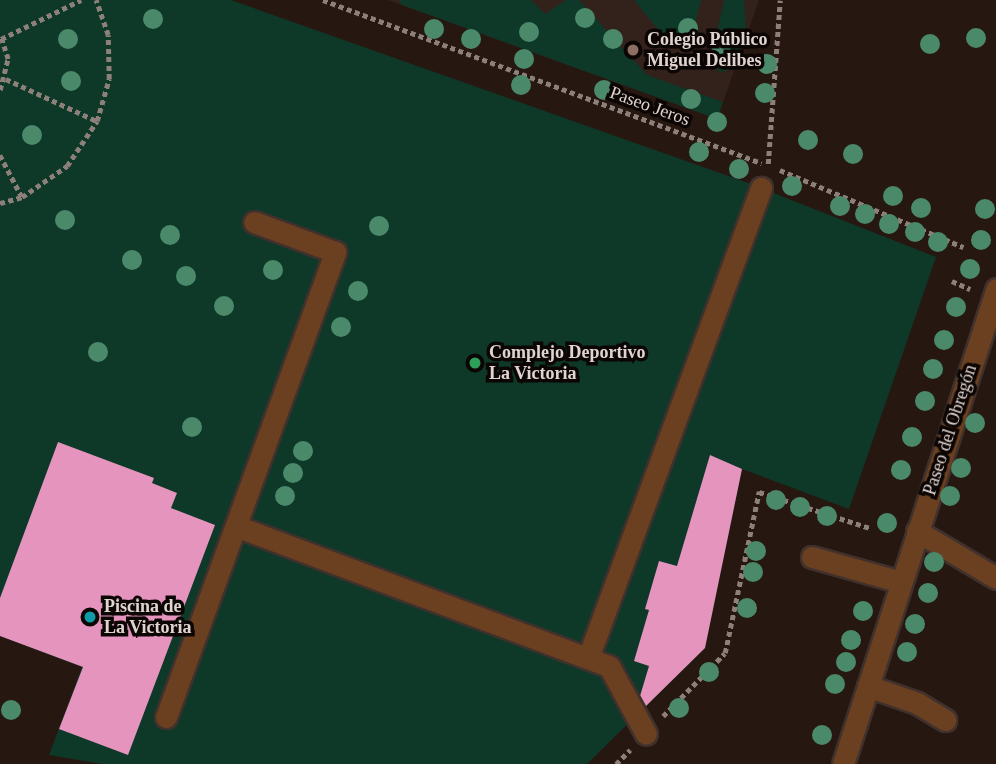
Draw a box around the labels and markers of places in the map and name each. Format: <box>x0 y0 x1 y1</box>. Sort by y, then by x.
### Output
place label: Colegio Público Miguel Delibes <box>647 29 767 72</box>
marker: Colegio Público Miguel Delibes <box>625 42 641 58</box>
place label: Complejo Deportivo La Victoria <box>489 342 645 384</box>
marker: Complejo Deportivo La Victoria <box>467 355 483 371</box>
place label: Piscina de La Victoria <box>104 596 192 638</box>
marker: Piscina de La Victoria <box>82 609 98 625</box>

